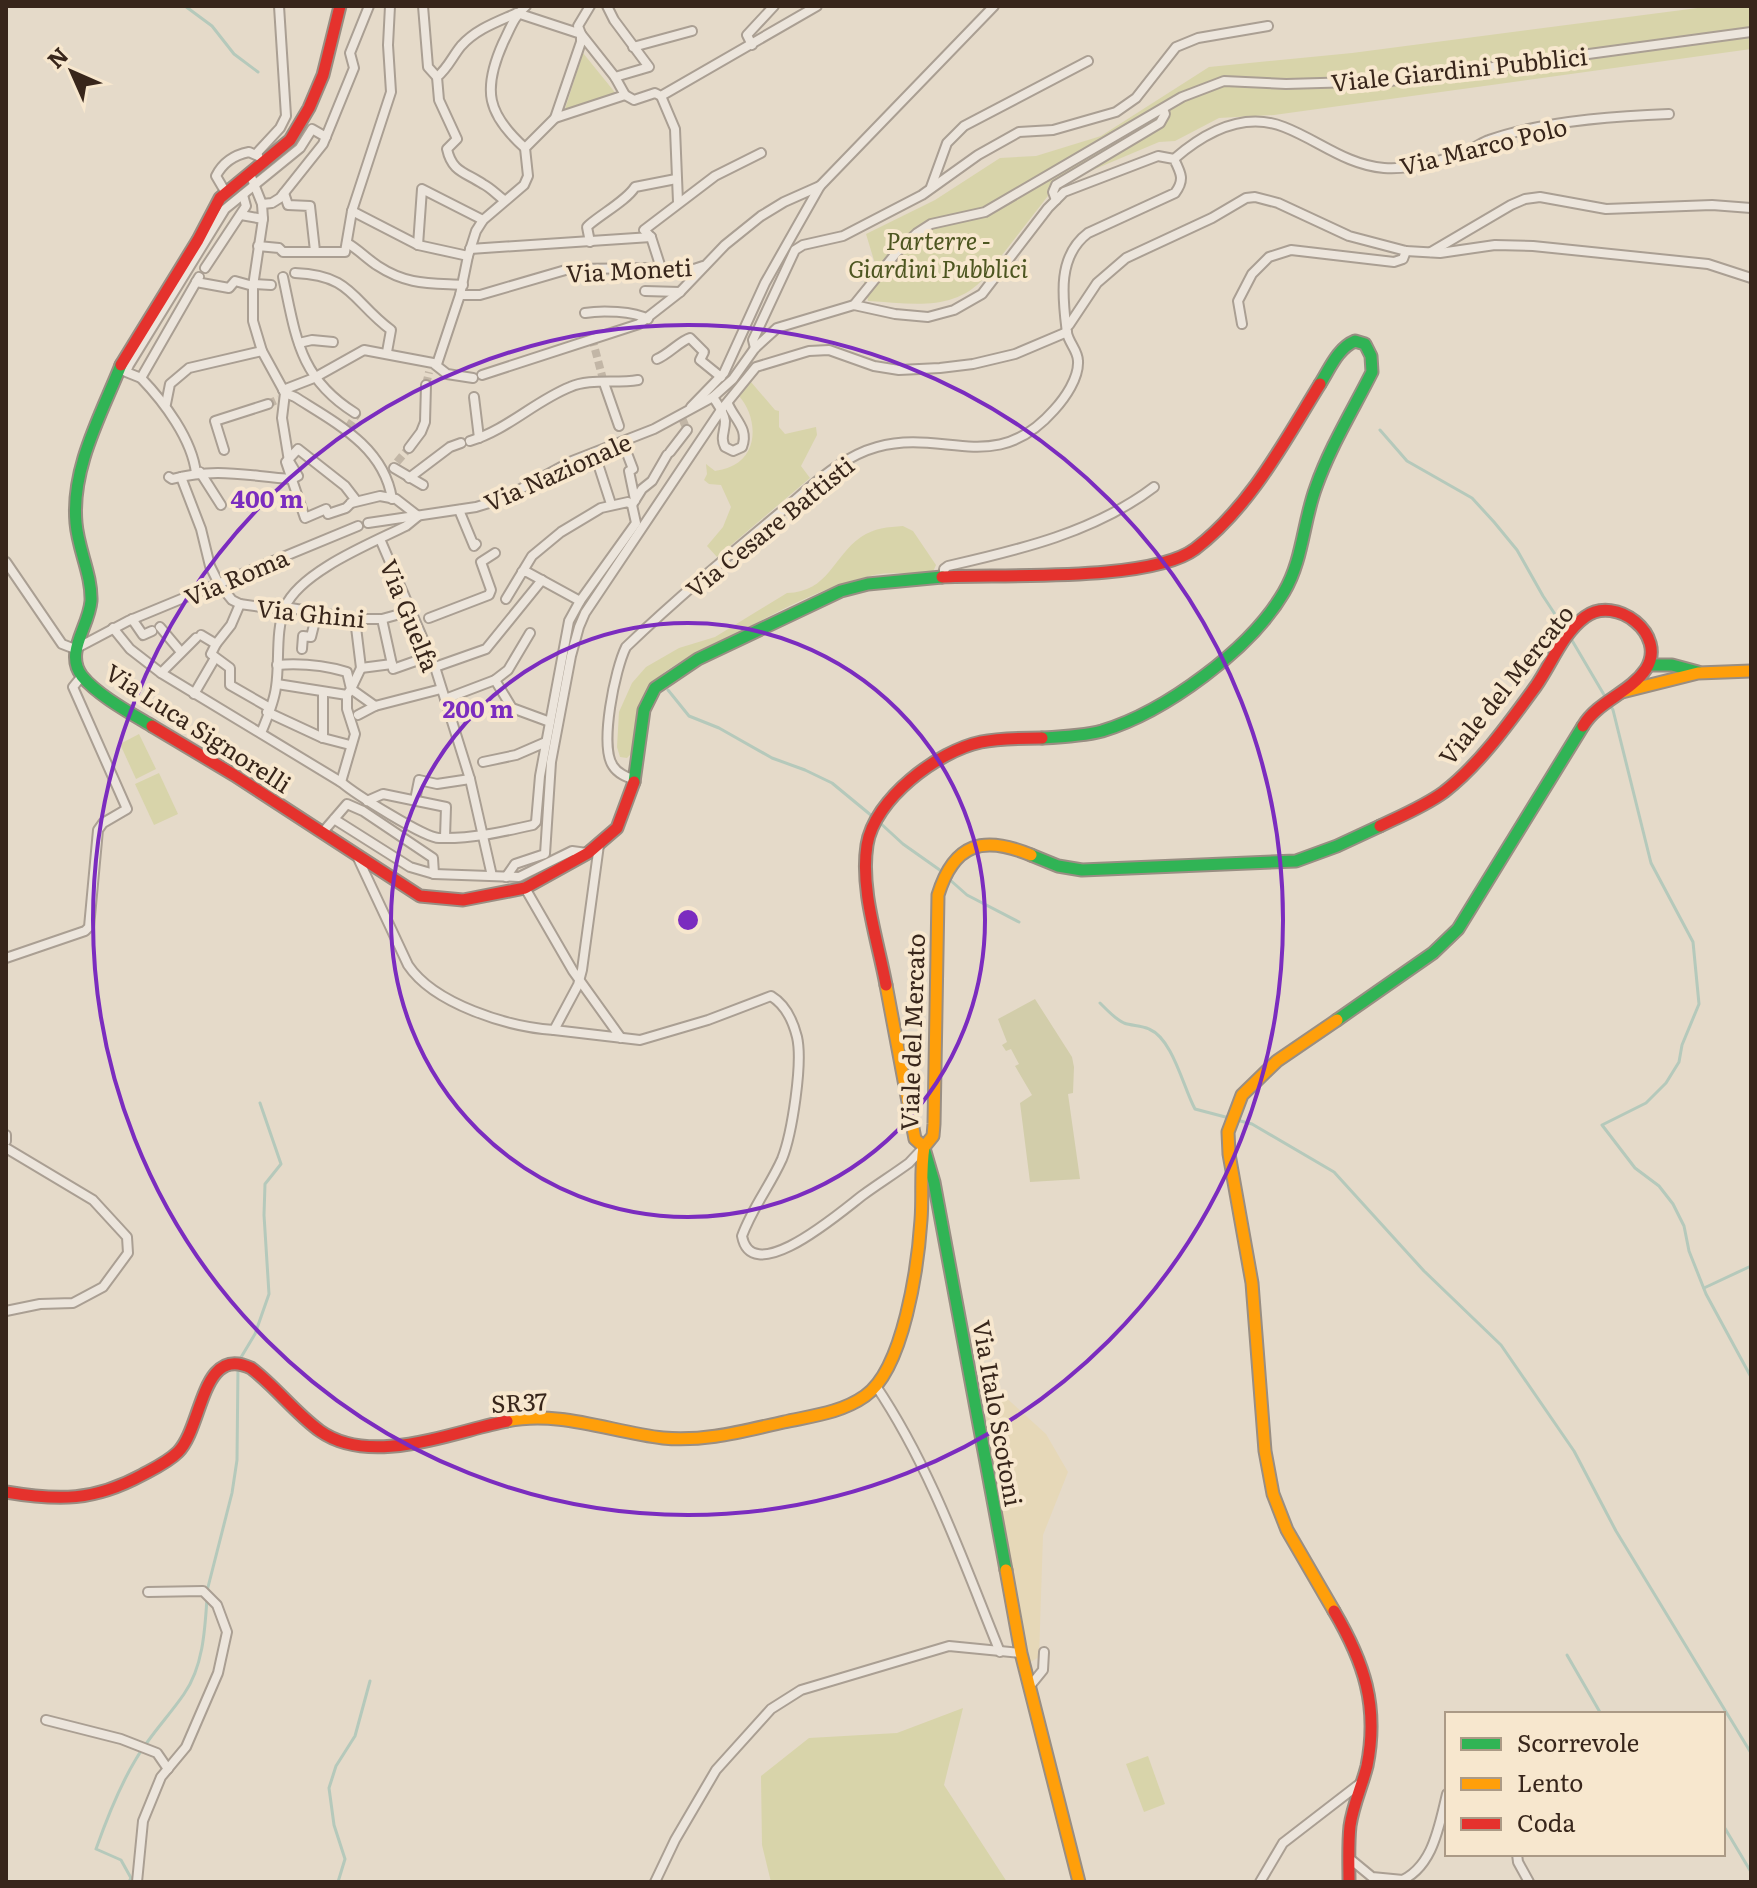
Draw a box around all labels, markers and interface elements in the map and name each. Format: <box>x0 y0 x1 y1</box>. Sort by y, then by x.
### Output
north arrow <box>32 32 112 112</box>
street label: Viale Giardini Pubblici <box>1329 37 1589 99</box>
text: N <box>39 39 75 75</box>
street label: Via Marco Polo <box>1396 107 1570 183</box>
park label: Parterre - Giardini Pubblici <box>848 222 1028 285</box>
street label: Via Moneti <box>565 248 693 290</box>
street label: Via Nazionale <box>478 423 636 519</box>
street label: Via Cesare Battisti <box>677 447 861 605</box>
text: 400 m <box>231 480 303 515</box>
street label: Via Roma <box>179 538 293 614</box>
street label: Via Guelfa <box>373 554 449 677</box>
street label: Via Ghini <box>255 589 367 635</box>
street label: Viale del Mercato <box>1429 596 1581 772</box>
street label: Via Luca Signorelli <box>99 654 299 800</box>
text: 200 m <box>442 690 514 725</box>
centre of rings <box>674 906 702 934</box>
street label: Viale del Mercato <box>890 933 932 1131</box>
street label: Via Italo Scotoni <box>965 1317 1033 1509</box>
street label: SR37 <box>490 1382 548 1420</box>
legend <box>1445 1712 1725 1856</box>
text: Scorrevole <box>1517 1724 1639 1759</box>
text: Lento <box>1517 1764 1583 1799</box>
text: Coda <box>1517 1804 1576 1839</box>

